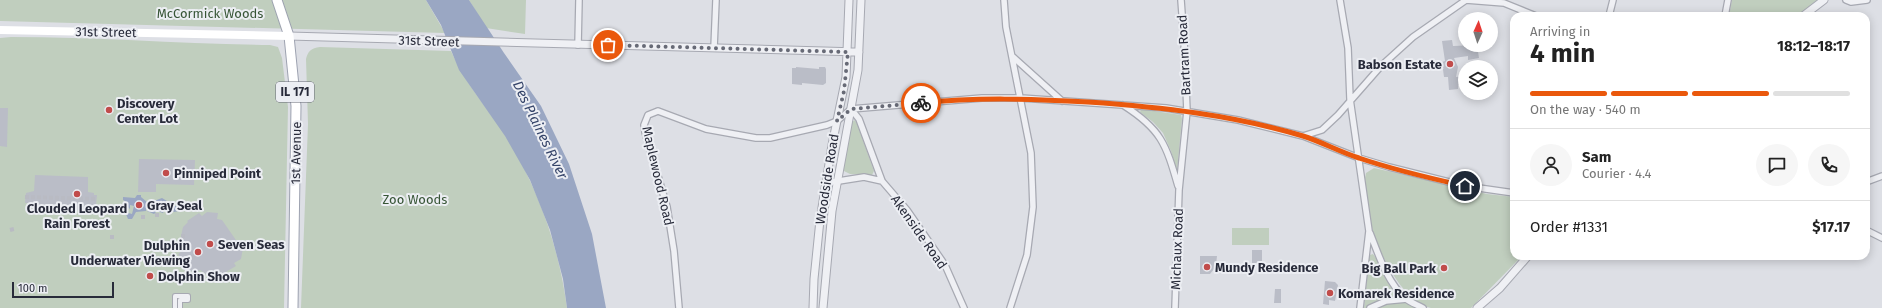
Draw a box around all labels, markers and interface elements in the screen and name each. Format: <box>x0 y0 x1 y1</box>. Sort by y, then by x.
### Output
park label: McCormick Woods <box>157 6 263 21</box>
north arrow <box>1458 12 1498 52</box>
map controls <box>1458 12 1498 100</box>
street label: Bartram Road <box>1174 14 1194 96</box>
street label: 31st Street <box>75 24 137 40</box>
text: Arriving in <box>1530 24 1590 39</box>
pin <box>591 28 625 62</box>
street label: 31st Street <box>398 32 460 50</box>
icon: bag <box>597 34 619 56</box>
text: 18:12–18:17 <box>1777 37 1850 55</box>
text: 4 min <box>1530 38 1595 69</box>
place label: Babson Estate <box>1358 57 1442 72</box>
marker: Babson Estate <box>1445 59 1455 69</box>
button: layers <box>1458 60 1498 100</box>
water label: Des Plaines River <box>509 78 571 182</box>
road number: IL 171 <box>276 82 314 102</box>
courier <box>901 83 941 123</box>
icon: bike <box>910 92 932 114</box>
place label: Discovery Center Lot <box>117 96 179 126</box>
text: On the way · 540 m <box>1530 102 1641 117</box>
marker: Discovery Center Lot <box>104 105 114 115</box>
street label: 1st Avenue <box>288 121 304 185</box>
street label: Maplewood Road <box>639 125 677 227</box>
street label: Woodside Road <box>812 133 842 225</box>
button: person <box>1530 144 1572 186</box>
button: chat <box>1756 144 1798 186</box>
button: phone <box>1808 144 1850 186</box>
text: Sam <box>1582 148 1611 166</box>
place label: Pinniped Point <box>174 166 262 181</box>
text: Courier · 4.4 <box>1582 166 1652 181</box>
marker: Pinniped Point <box>161 168 171 178</box>
pin <box>1448 169 1482 203</box>
icon: home <box>1454 175 1476 197</box>
marker: Clouded Leopard Rain Forest <box>72 189 82 199</box>
park label: Zoo Woods <box>383 192 447 207</box>
street label: Akenside Road <box>888 192 950 272</box>
place label: Gray Seal <box>147 198 202 213</box>
marker: Gray Seal <box>134 200 144 210</box>
place label: Clouded Leopard Rain Forest <box>27 201 127 231</box>
street label: Michaux Road <box>1168 208 1186 290</box>
text: Order #1331 <box>1530 218 1608 236</box>
text: $17.17 <box>1812 218 1850 236</box>
place label: Seven Seas <box>218 237 285 252</box>
place label: Dulphin Underwater Viewing <box>71 238 191 268</box>
marker: Seven Seas <box>205 239 215 249</box>
marker: Dulphin Underwater Viewing <box>193 247 203 257</box>
place label: Mundy Residence <box>1215 260 1318 275</box>
place label: Big Ball Park <box>1362 261 1437 276</box>
marker: Mundy Residence <box>1202 262 1212 272</box>
marker: Big Ball Park <box>1439 263 1449 273</box>
place label: Dolphin Show <box>158 269 240 284</box>
marker: Dolphin Show <box>145 271 155 281</box>
scale bar <box>12 280 114 299</box>
text: 100 m <box>18 282 47 295</box>
place label: Komarek Residence <box>1338 286 1455 301</box>
marker: Komarek Residence <box>1325 288 1335 298</box>

